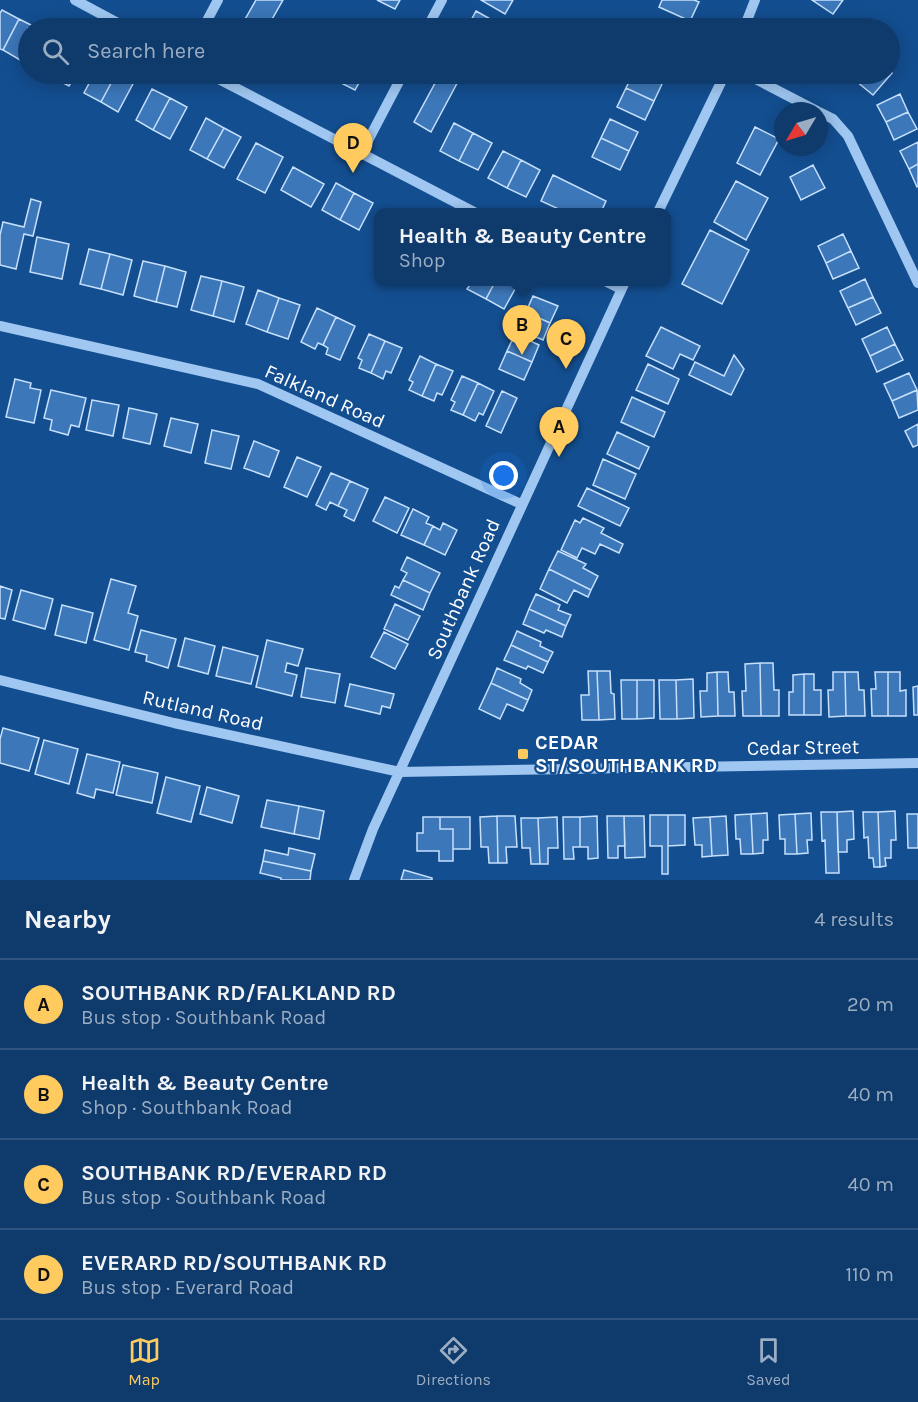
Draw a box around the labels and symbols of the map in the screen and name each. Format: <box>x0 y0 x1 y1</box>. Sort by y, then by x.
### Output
north arrow <box>774 102 828 156</box>
pin: D <box>334 124 372 173</box>
pin: B <box>502 306 542 355</box>
pin: C <box>546 320 586 369</box>
street label: Falkland Road <box>261 360 388 433</box>
pin: A <box>540 408 578 457</box>
your location <box>489 461 518 490</box>
street label: Southbank Road <box>422 515 505 663</box>
street label: Rutland Road <box>140 685 265 736</box>
place label: CEDAR ST/SOUTHBANK RD <box>535 731 717 777</box>
street label: Cedar Street <box>747 735 860 760</box>
marker: CEDAR ST/SOUTHBANK RD <box>516 747 530 761</box>

